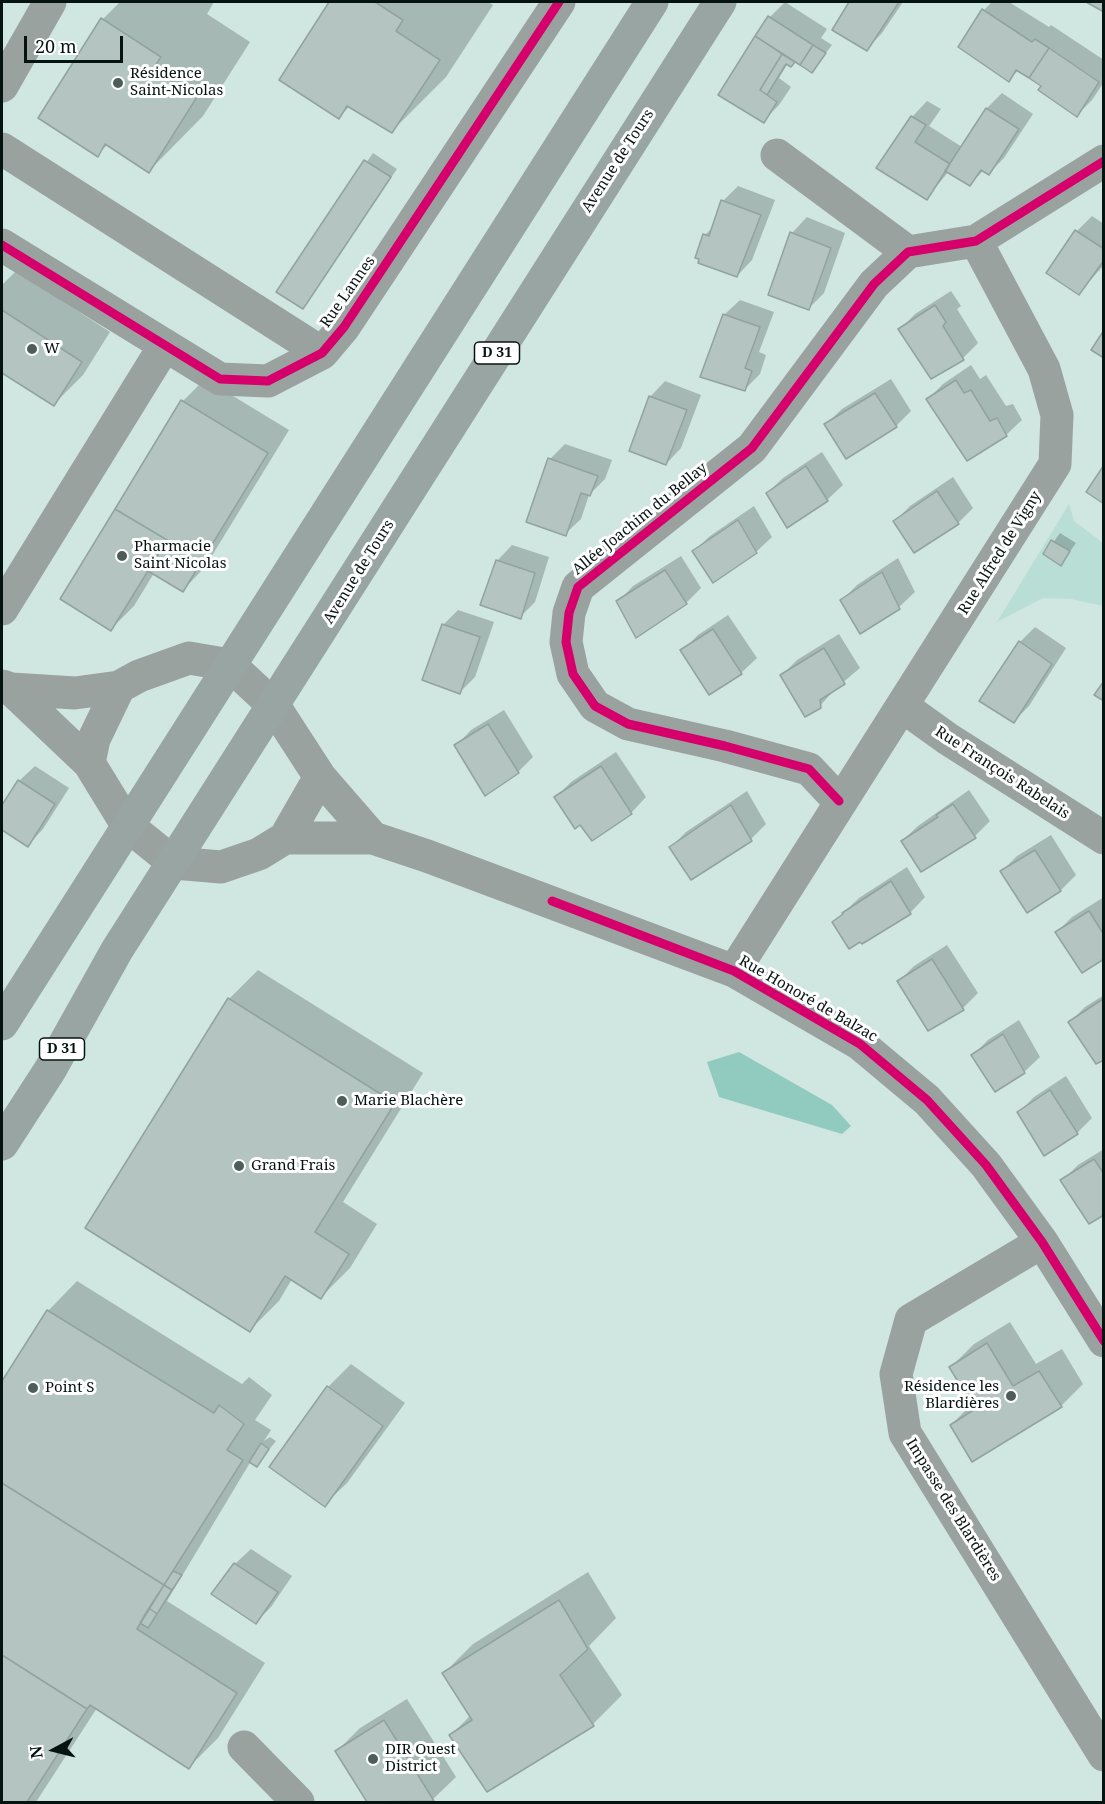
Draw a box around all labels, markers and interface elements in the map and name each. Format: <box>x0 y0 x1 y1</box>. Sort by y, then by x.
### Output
scale bar <box>27 24 126 62</box>
text: 20 m <box>35 34 77 58</box>
place label: Résidence Saint-Nicolas <box>130 65 223 100</box>
marker: Résidence Saint-Nicolas <box>111 76 125 90</box>
street label: Avenue de Tours <box>578 106 658 216</box>
street label: Rue Lannes <box>317 253 379 331</box>
place label: W <box>44 340 60 358</box>
marker: W <box>25 342 39 356</box>
road number: D 31 <box>474 342 520 364</box>
street label: Allée Joachim du Bellay <box>569 459 711 579</box>
street label: Rue Alfred de Vigny <box>955 488 1045 618</box>
street label: Avenue de Tours <box>320 517 398 627</box>
place label: Pharmacie Saint Nicolas <box>134 538 226 573</box>
marker: Pharmacie Saint Nicolas <box>115 549 129 563</box>
street label: Rue François Rabelais <box>931 723 1073 823</box>
street label: Rue Honoré de Balzac <box>736 952 880 1046</box>
road number: D 31 <box>40 1038 84 1060</box>
place label: Marie Blachère <box>354 1092 463 1110</box>
marker: Marie Blachère <box>335 1094 349 1108</box>
place label: Grand Frais <box>251 1157 335 1175</box>
marker: Grand Frais <box>232 1159 246 1173</box>
place label: Résidence les Blardières <box>904 1378 999 1413</box>
place label: Point S <box>45 1379 95 1397</box>
marker: Point S <box>26 1381 40 1395</box>
marker: Résidence les Blardières <box>1004 1389 1018 1403</box>
street label: Impasse des Blardières <box>902 1435 1004 1585</box>
north arrow <box>24 1720 84 1780</box>
place label: DIR Ouest District <box>385 1741 456 1776</box>
text: N <box>24 1745 48 1760</box>
marker: DIR Ouest District <box>366 1752 380 1766</box>

